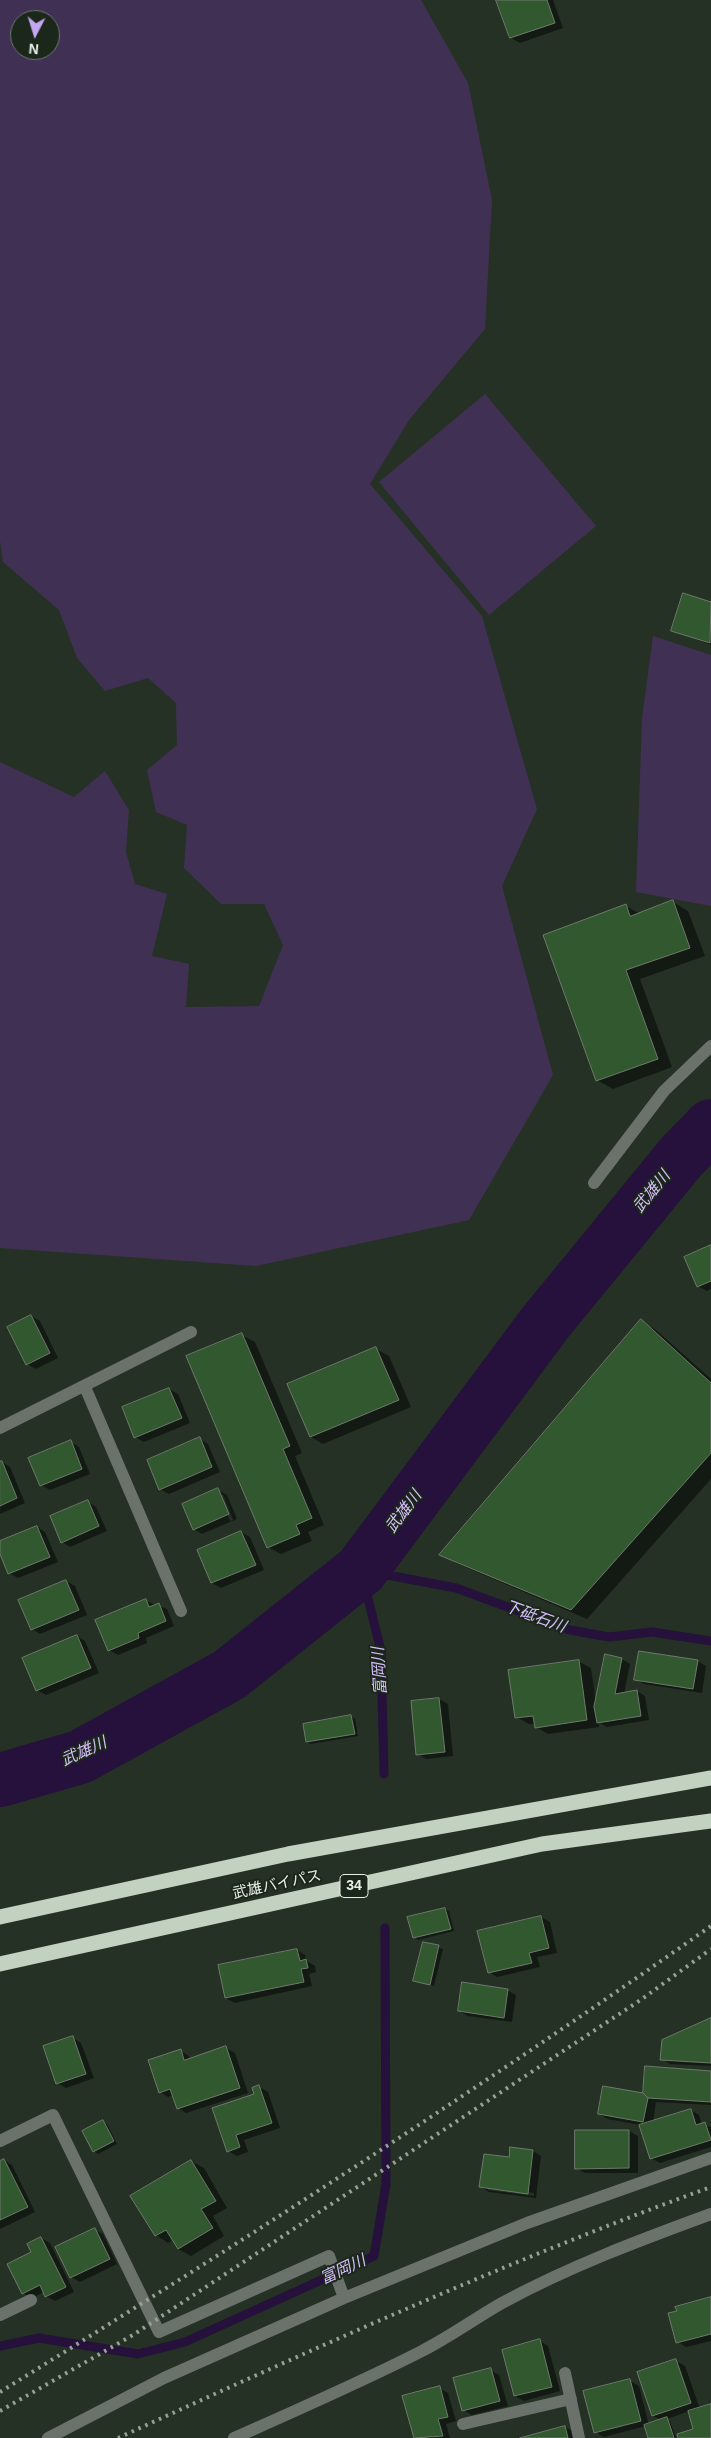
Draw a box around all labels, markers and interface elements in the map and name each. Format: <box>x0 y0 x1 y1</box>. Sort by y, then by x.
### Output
north arrow <box>10 10 60 60</box>
text: N <box>28 41 40 57</box>
water label: 武雄川 <box>629 1167 675 1217</box>
water label: 武雄川 <box>382 1487 426 1537</box>
water label: 下砥石川 <box>502 1597 568 1637</box>
water label: 富岡川 <box>369 1646 391 1696</box>
water label: 武雄川 <box>58 1733 110 1771</box>
street label: 武雄バイパス <box>231 1867 323 1903</box>
road number: 34 <box>340 1874 368 1898</box>
water label: 富岡川 <box>317 2251 369 2289</box>

